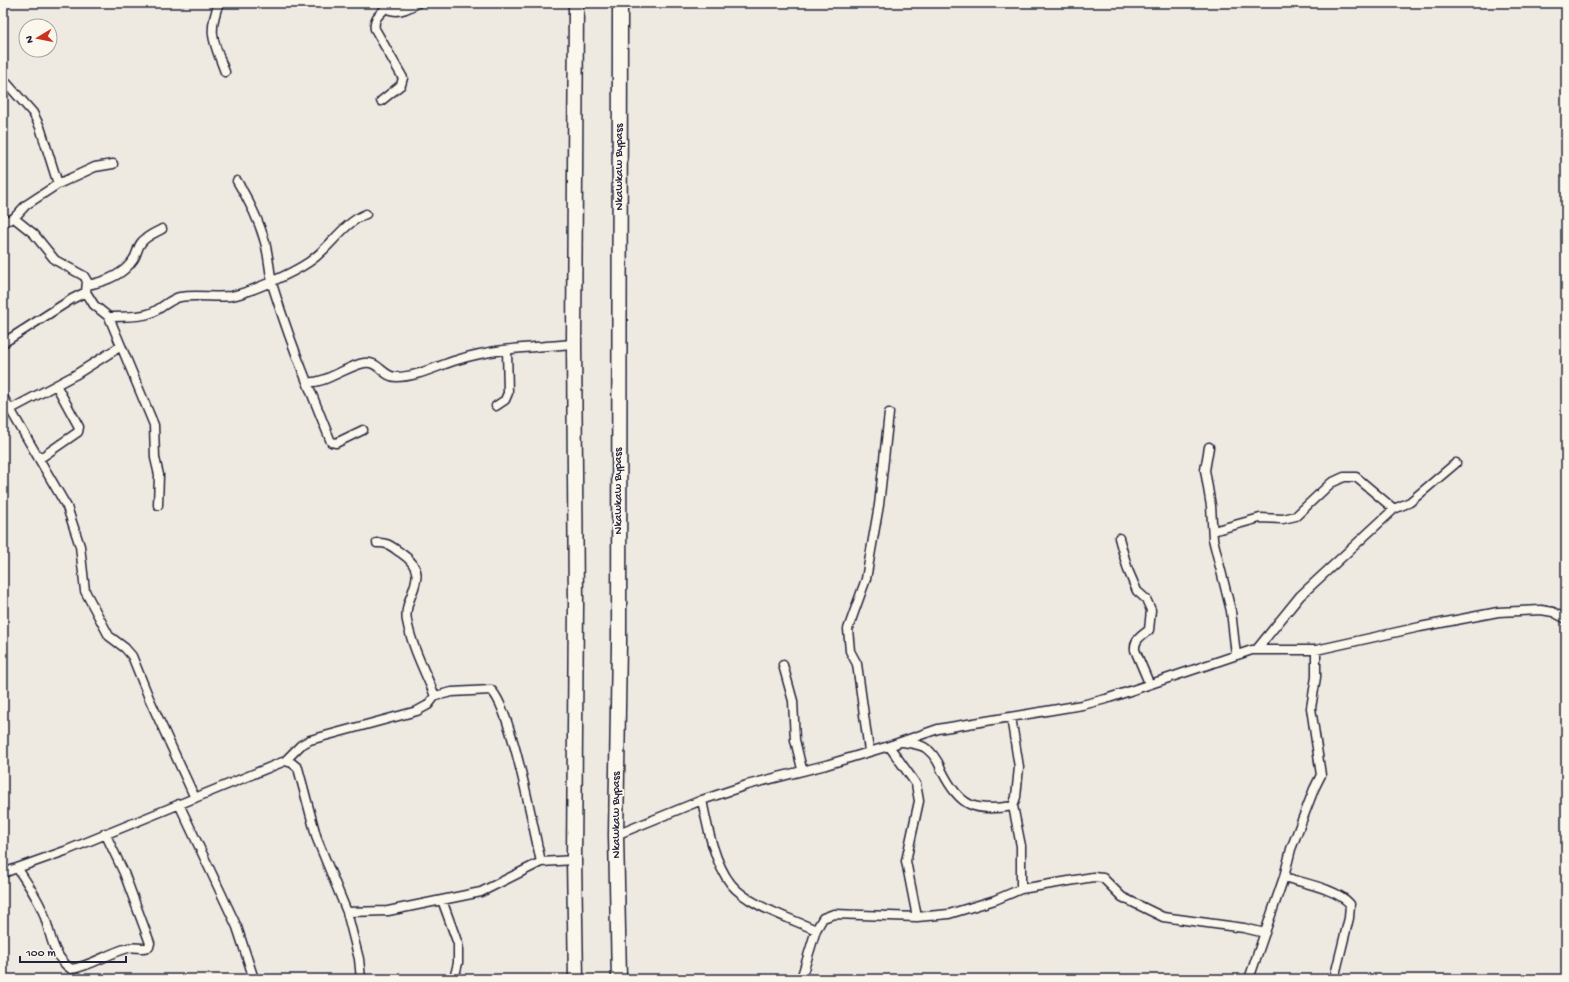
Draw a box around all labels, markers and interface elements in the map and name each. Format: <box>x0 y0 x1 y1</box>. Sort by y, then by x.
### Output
north arrow <box>18 18 58 58</box>
text: N <box>24 35 37 44</box>
street label: Nkawkaw Bypass <box>613 123 627 210</box>
street label: Nkawkaw Bypass <box>612 447 626 534</box>
street label: Nkawkaw Bypass <box>610 771 624 858</box>
scale bar <box>20 938 126 964</box>
text: 100 m <box>25 947 56 961</box>

